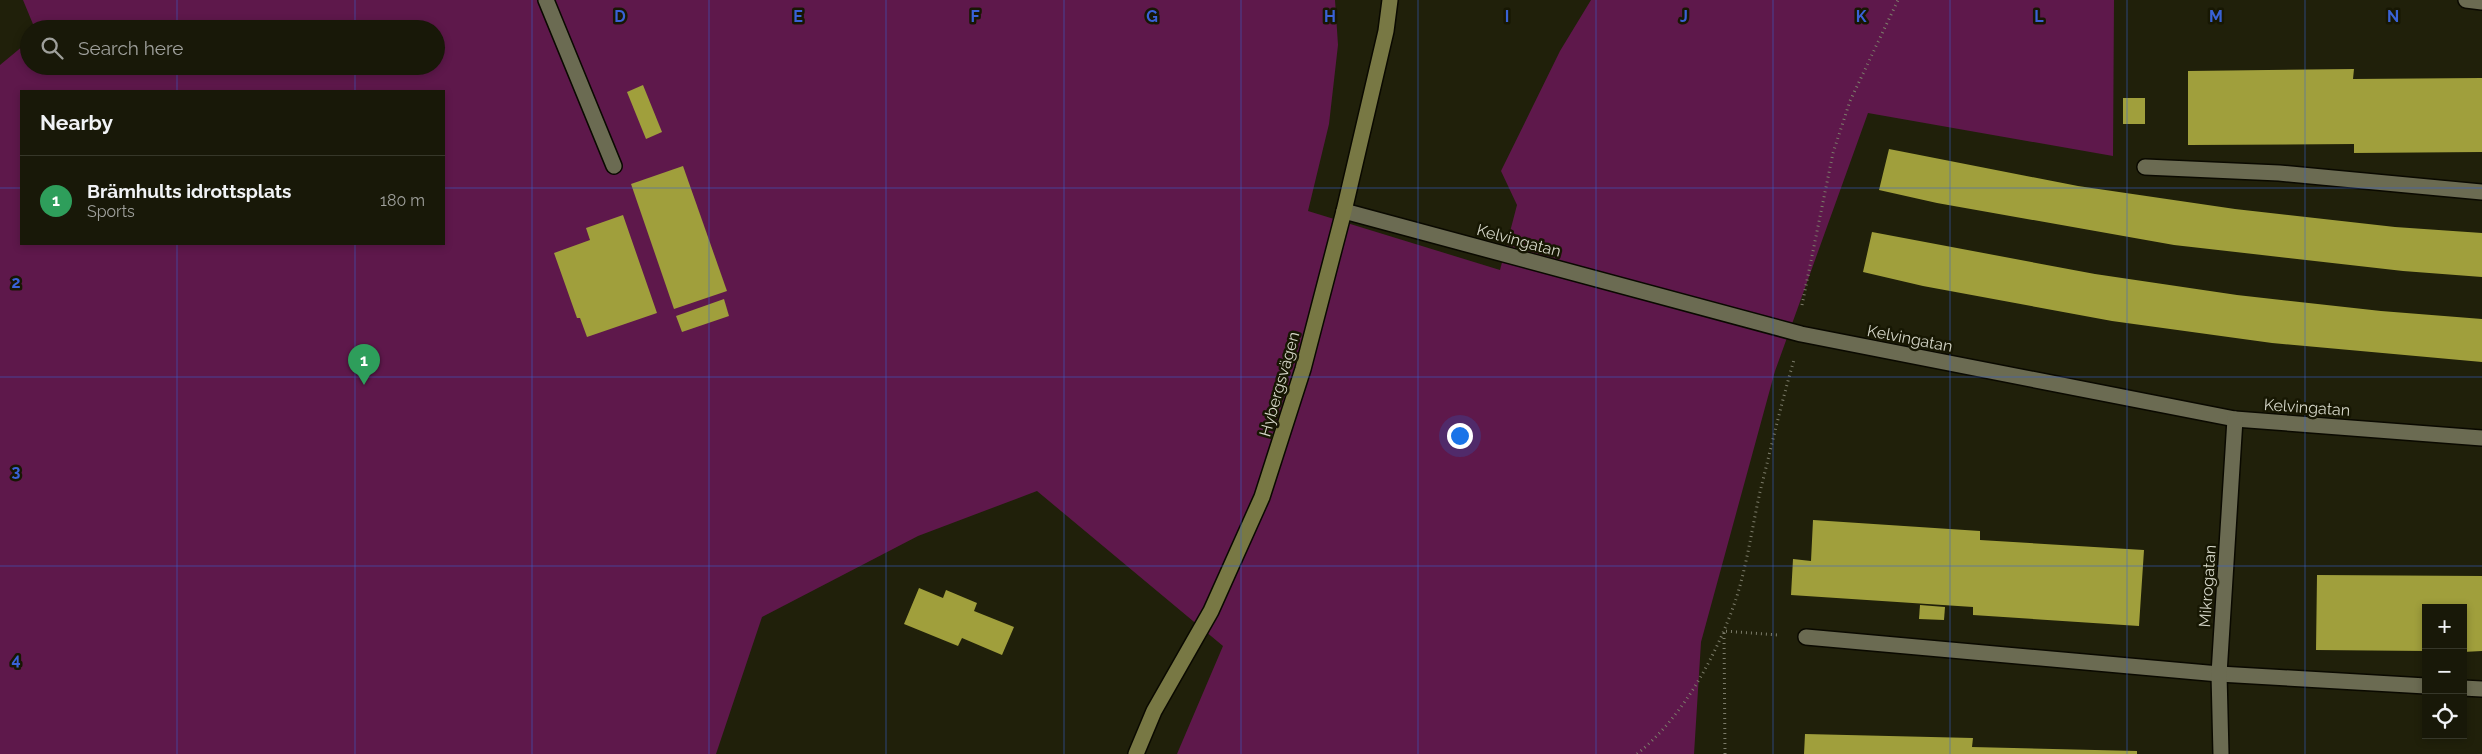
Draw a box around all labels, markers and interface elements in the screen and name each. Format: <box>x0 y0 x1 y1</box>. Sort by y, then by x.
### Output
text: D <box>614 7 626 26</box>
text: E <box>793 7 803 26</box>
text: F <box>970 7 980 26</box>
text: G <box>1146 7 1158 26</box>
text: H <box>1324 7 1336 26</box>
text: I <box>1505 7 1509 26</box>
text: J <box>1680 7 1688 26</box>
text: K <box>1856 7 1867 26</box>
text: L <box>2034 7 2044 26</box>
text: M <box>2209 7 2223 26</box>
text: N <box>2387 7 2399 26</box>
search box <box>20 20 445 75</box>
icon: search <box>38 34 66 62</box>
text: Search here <box>78 37 184 59</box>
text: Nearby <box>40 110 113 135</box>
text: Brämhults idrottsplats <box>87 180 291 202</box>
text: 1 <box>52 191 60 210</box>
text: 180 m <box>380 191 425 210</box>
text: Sports <box>87 202 135 221</box>
street label: Kelvingatan <box>1475 220 1563 261</box>
text: 2 <box>11 273 21 292</box>
street label: Kelvingatan <box>1866 321 1954 356</box>
street label: Hybergsvägen <box>1255 329 1304 439</box>
pin: 1 <box>348 344 380 385</box>
street label: Kelvingatan <box>2263 395 2351 420</box>
your location <box>1447 423 1473 449</box>
text: 3 <box>12 462 21 481</box>
street label: Mikrogatan <box>2195 544 2220 628</box>
map controls <box>2422 604 2467 739</box>
button: + <box>2422 604 2467 649</box>
button: − <box>2422 649 2467 694</box>
text: 4 <box>11 650 21 669</box>
button: locate <box>2422 694 2467 739</box>

